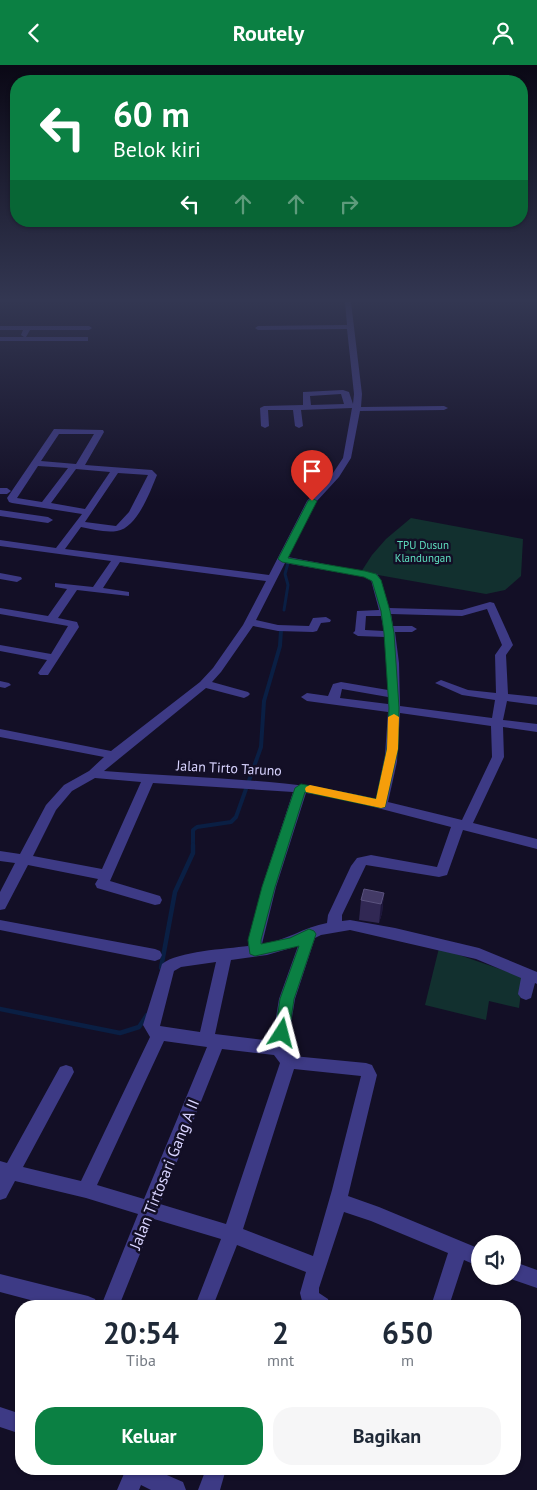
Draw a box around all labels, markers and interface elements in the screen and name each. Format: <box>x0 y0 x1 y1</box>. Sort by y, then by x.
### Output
icon: back <box>20 19 48 47</box>
text: Routely <box>233 19 304 47</box>
icon: person <box>489 19 517 47</box>
text: 60 m <box>113 91 190 137</box>
icon: left <box>30 95 95 160</box>
text: Belok kiri <box>113 135 201 163</box>
icon: left <box>176 190 204 218</box>
icon: ahead <box>229 190 257 218</box>
icon: ahead <box>282 190 310 218</box>
icon: right <box>335 190 363 218</box>
pin <box>291 450 333 501</box>
icon: arrive <box>298 457 326 485</box>
park label: TPU Dusun Klandungan <box>395 538 451 565</box>
street label: Jalan Tirto Taruno <box>175 756 282 780</box>
position arrow <box>255 1006 307 1058</box>
street label: Jalan Tirtosari Gang A II <box>124 1096 203 1253</box>
map controls <box>471 1235 521 1285</box>
button: sound <box>471 1235 521 1285</box>
text: 20:54 <box>103 1313 179 1352</box>
text: 2 <box>272 1313 289 1352</box>
text: 650 <box>382 1313 433 1352</box>
text: Tiba <box>126 1350 156 1370</box>
text: mnt <box>267 1350 294 1370</box>
text: m <box>401 1350 414 1370</box>
button: Keluar <box>35 1407 263 1465</box>
button: Bagikan <box>273 1407 501 1465</box>

